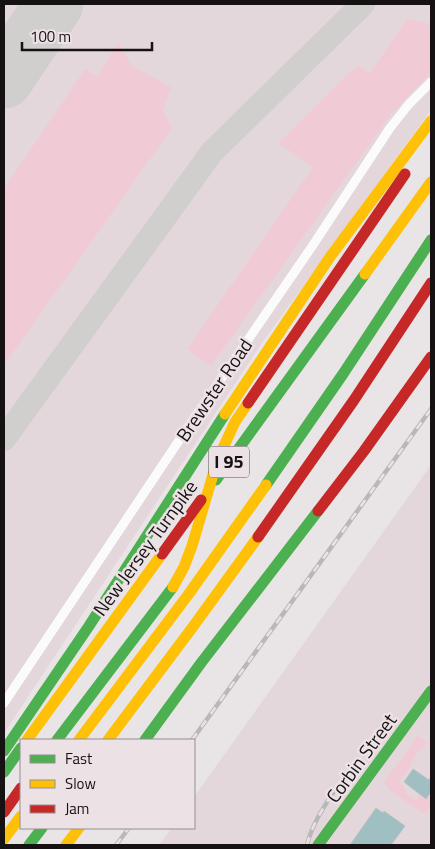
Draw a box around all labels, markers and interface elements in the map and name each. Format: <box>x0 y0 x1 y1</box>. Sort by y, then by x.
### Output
scale bar <box>22 20 152 52</box>
text: 100 m <box>30 25 71 48</box>
street label: Brewster Road <box>168 332 259 447</box>
road number: I 95 <box>209 447 249 478</box>
street label: New Jersey Turnpike <box>85 474 204 622</box>
street label: Corbin Street <box>318 707 403 808</box>
legend <box>20 739 195 829</box>
text: Fast <box>65 747 93 770</box>
text: Slow <box>65 772 96 795</box>
text: Jam <box>65 797 89 820</box>

